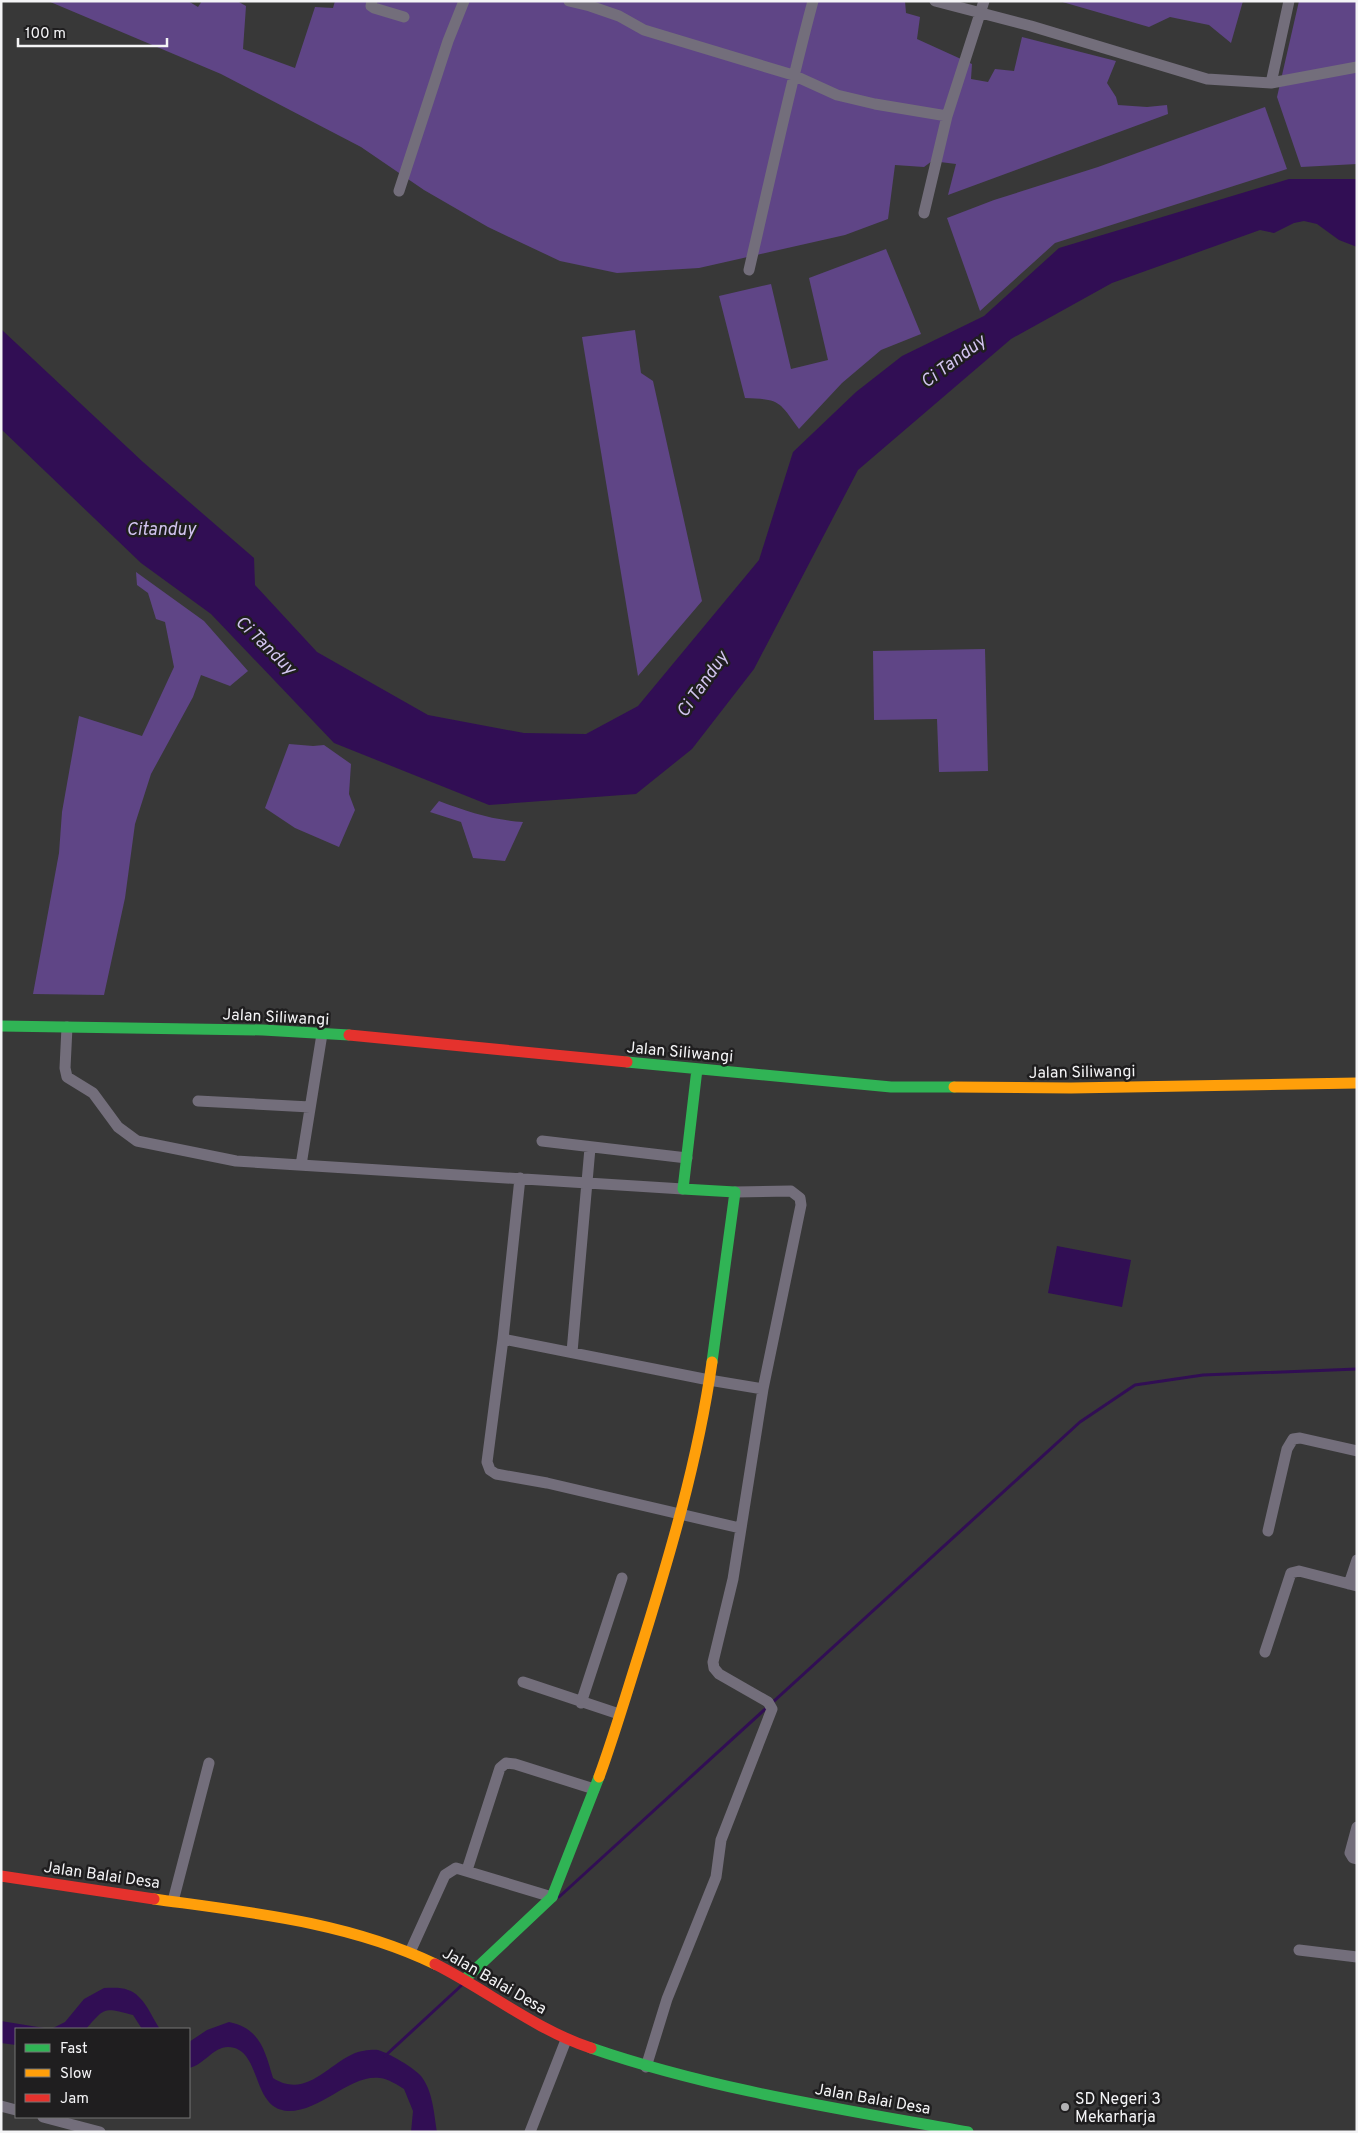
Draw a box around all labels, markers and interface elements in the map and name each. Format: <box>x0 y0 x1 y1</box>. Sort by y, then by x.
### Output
scale bar <box>18 15 166 47</box>
text: 100 m <box>25 25 66 44</box>
water label: Ci Tanduy <box>917 329 993 394</box>
water label: Citanduy <box>126 519 198 542</box>
water label: Ci Tanduy <box>230 611 302 682</box>
water label: Ci Tanduy <box>672 646 735 723</box>
street label: Jalan Siliwangi <box>222 1005 330 1031</box>
street label: Jalan Siliwangi <box>626 1038 734 1068</box>
street label: Jalan Siliwangi <box>1028 1062 1136 1084</box>
street label: Jalan Balai Desa <box>42 1858 161 1894</box>
street label: Jalan Balai Desa <box>438 1944 550 2020</box>
legend <box>15 2028 190 2118</box>
text: Fast <box>60 2040 88 2059</box>
text: Slow <box>60 2065 92 2084</box>
street label: Jalan Balai Desa <box>813 2080 932 2120</box>
text: Jam <box>60 2090 89 2109</box>
place label: SD Negeri 3 Mekarharja <box>1075 2090 1161 2128</box>
marker: SD Negeri 3 Mekarharja <box>1059 2101 1071 2113</box>

